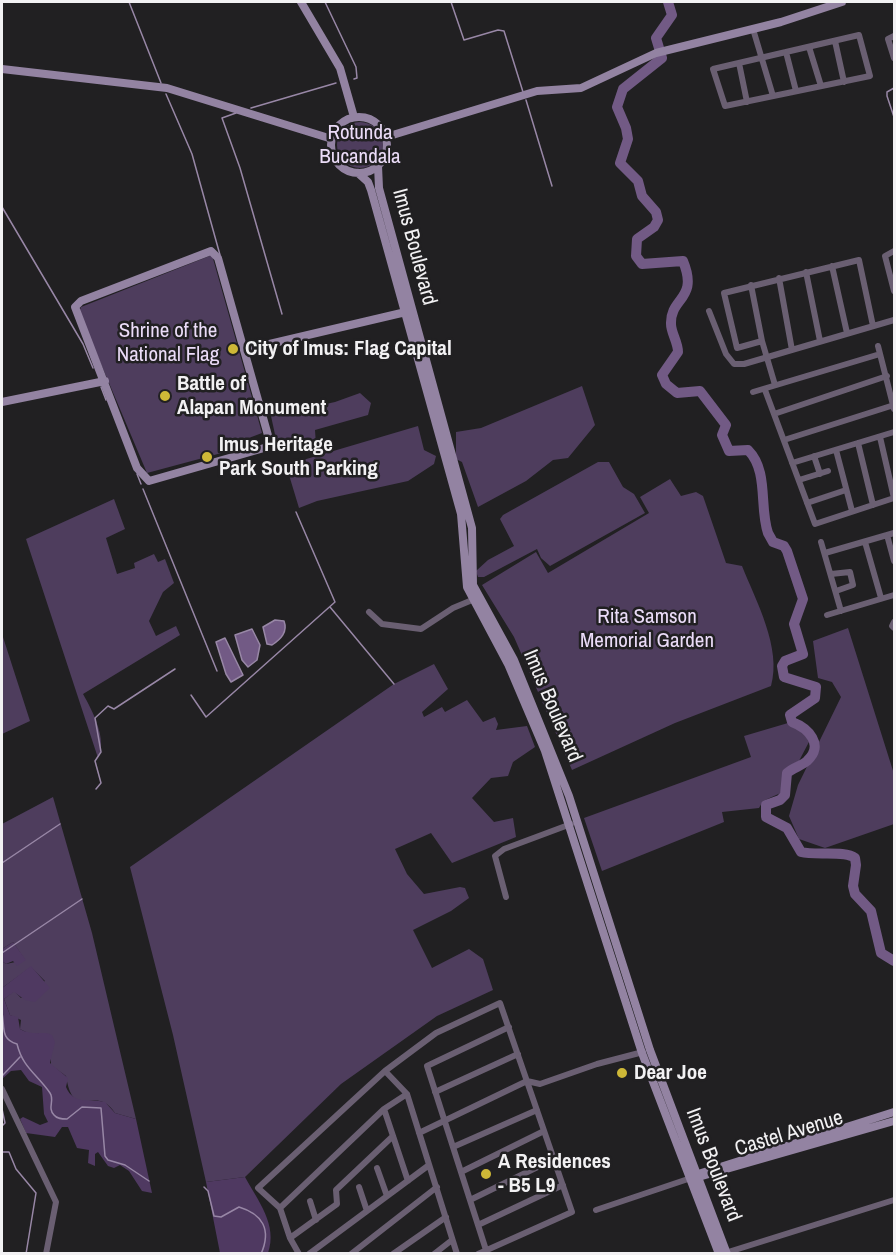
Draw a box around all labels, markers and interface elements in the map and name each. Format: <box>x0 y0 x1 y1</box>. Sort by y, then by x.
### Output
park label: Rotunda Bucandala <box>319 120 401 170</box>
street label: Imus Boulevard <box>386 186 442 308</box>
park label: Shrine of the National Flag <box>117 318 219 368</box>
place label: City of Imus: Flag Capital <box>245 336 452 362</box>
marker: City of Imus: Flag Capital <box>226 342 240 356</box>
place label: Battle of Alapan Monument <box>177 371 326 421</box>
marker: Battle of Alapan Monument <box>158 389 172 403</box>
place label: Imus Heritage Park South Parking <box>219 432 378 482</box>
marker: Imus Heritage Park South Parking <box>200 450 214 464</box>
park label: Rita Samson Memorial Garden <box>580 604 714 654</box>
street label: Imus Boulevard <box>517 646 587 766</box>
place label: Dear Joe <box>634 1060 707 1086</box>
marker: Dear Joe <box>615 1066 629 1080</box>
street label: Imus Boulevard <box>680 1105 746 1225</box>
street label: Castel Avenue <box>732 1106 846 1162</box>
place label: A Residences - B5 L9 <box>498 1149 611 1199</box>
marker: A Residences - B5 L9 <box>479 1167 493 1181</box>

